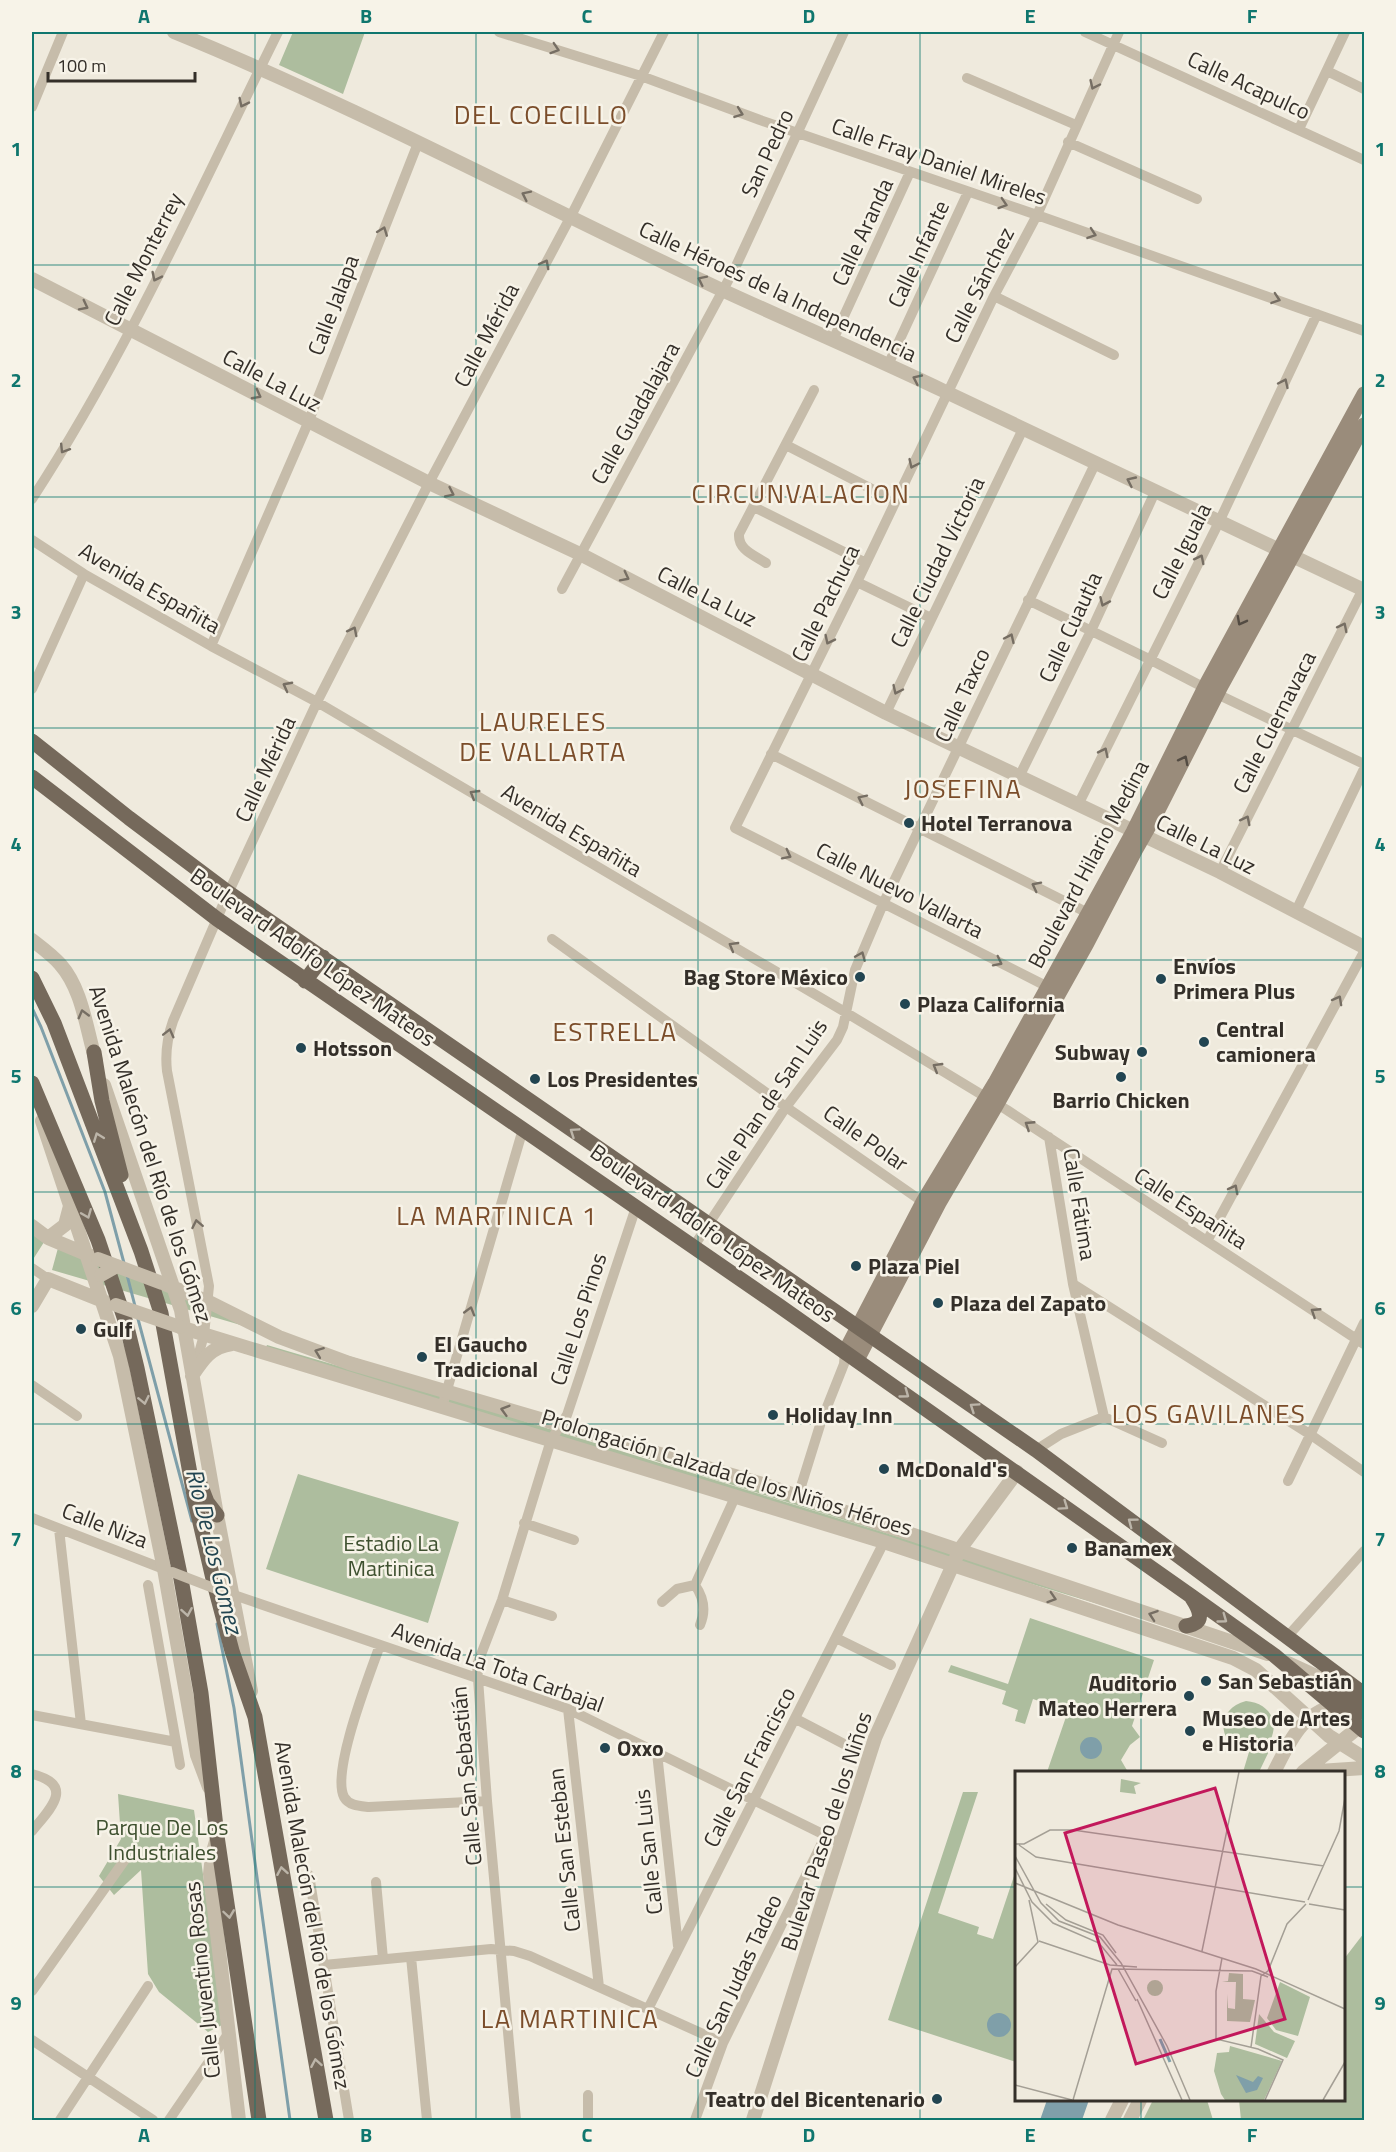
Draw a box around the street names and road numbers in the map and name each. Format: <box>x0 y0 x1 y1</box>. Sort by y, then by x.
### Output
street label: Calle Acapulco <box>1182 42 1316 128</box>
street label: San Pedro <box>732 103 802 203</box>
street label: Calle Fray Daniel Mireles <box>827 108 1051 214</box>
street label: Calle Aranda <box>822 173 902 291</box>
street label: Calle Monterrey <box>95 186 192 332</box>
street label: Calle Infante <box>878 195 958 313</box>
street label: Calle Héroes de la Independencia <box>633 212 923 370</box>
street label: Calle Sánchez <box>935 221 1023 349</box>
street label: Calle Jalapa <box>298 250 368 360</box>
street label: Calle Mérida <box>444 277 528 393</box>
street label: Calle Guadalajara <box>582 335 688 491</box>
street label: Calle La Luz <box>217 340 327 420</box>
street label: Calle Ciudad Victoria <box>881 471 993 653</box>
street label: Calle Iguala <box>1142 497 1220 605</box>
street label: Avenida Españita <box>73 534 227 642</box>
street label: Calle Pachuca <box>782 539 868 667</box>
street label: Calle La Luz <box>651 556 763 636</box>
street label: Calle Cuautla <box>1029 566 1111 688</box>
street label: Calle Taxco <box>925 642 999 748</box>
street label: Calle Cuernavaca <box>1223 645 1325 799</box>
street label: Calle Mérida <box>226 710 304 828</box>
street label: Boulevard Hilario Medina <box>1019 754 1157 974</box>
street label: Avenida Españita <box>495 775 649 885</box>
street label: Calle La Luz <box>1150 805 1262 883</box>
street label: Calle Nuevo Vallarta <box>810 833 990 947</box>
street label: Boulevard Adolfo López Mateos <box>183 859 443 1055</box>
street label: Avenida Malecón del Río de los Gómez <box>80 981 222 1327</box>
street label: Calle Plan de San Luis <box>696 1012 836 1196</box>
street label: Calle Polar <box>816 1096 916 1180</box>
street label: Boulevard Adolfo López Mateos <box>583 1135 843 1331</box>
street label: Calle Fátima <box>1054 1146 1106 1262</box>
street label: Calle Españita <box>1127 1158 1255 1258</box>
street label: Calle Los Pinos <box>541 1248 615 1390</box>
street label: Prolongación Calzada de los Niños Héroes <box>537 1399 917 1545</box>
street label: Calle Niza <box>57 1493 153 1557</box>
street label: Avenida La Tota Carbajal <box>387 1613 609 1721</box>
street label: Calle San Francisco <box>694 1681 804 1853</box>
street label: Calle San Sebastián <box>441 1685 491 1867</box>
street label: Bulevar Paseo de los Niños <box>771 1707 881 1955</box>
street label: Avenida Malecón del Río de los Gómez <box>266 1738 360 2092</box>
street label: Calle San Esteban <box>539 1767 589 1933</box>
street label: Calle San Luis <box>625 1788 671 1916</box>
street label: Calle Juventino Rosas <box>175 1880 229 2080</box>
street label: Calle San Judas Tadeo <box>675 1888 791 2084</box>

